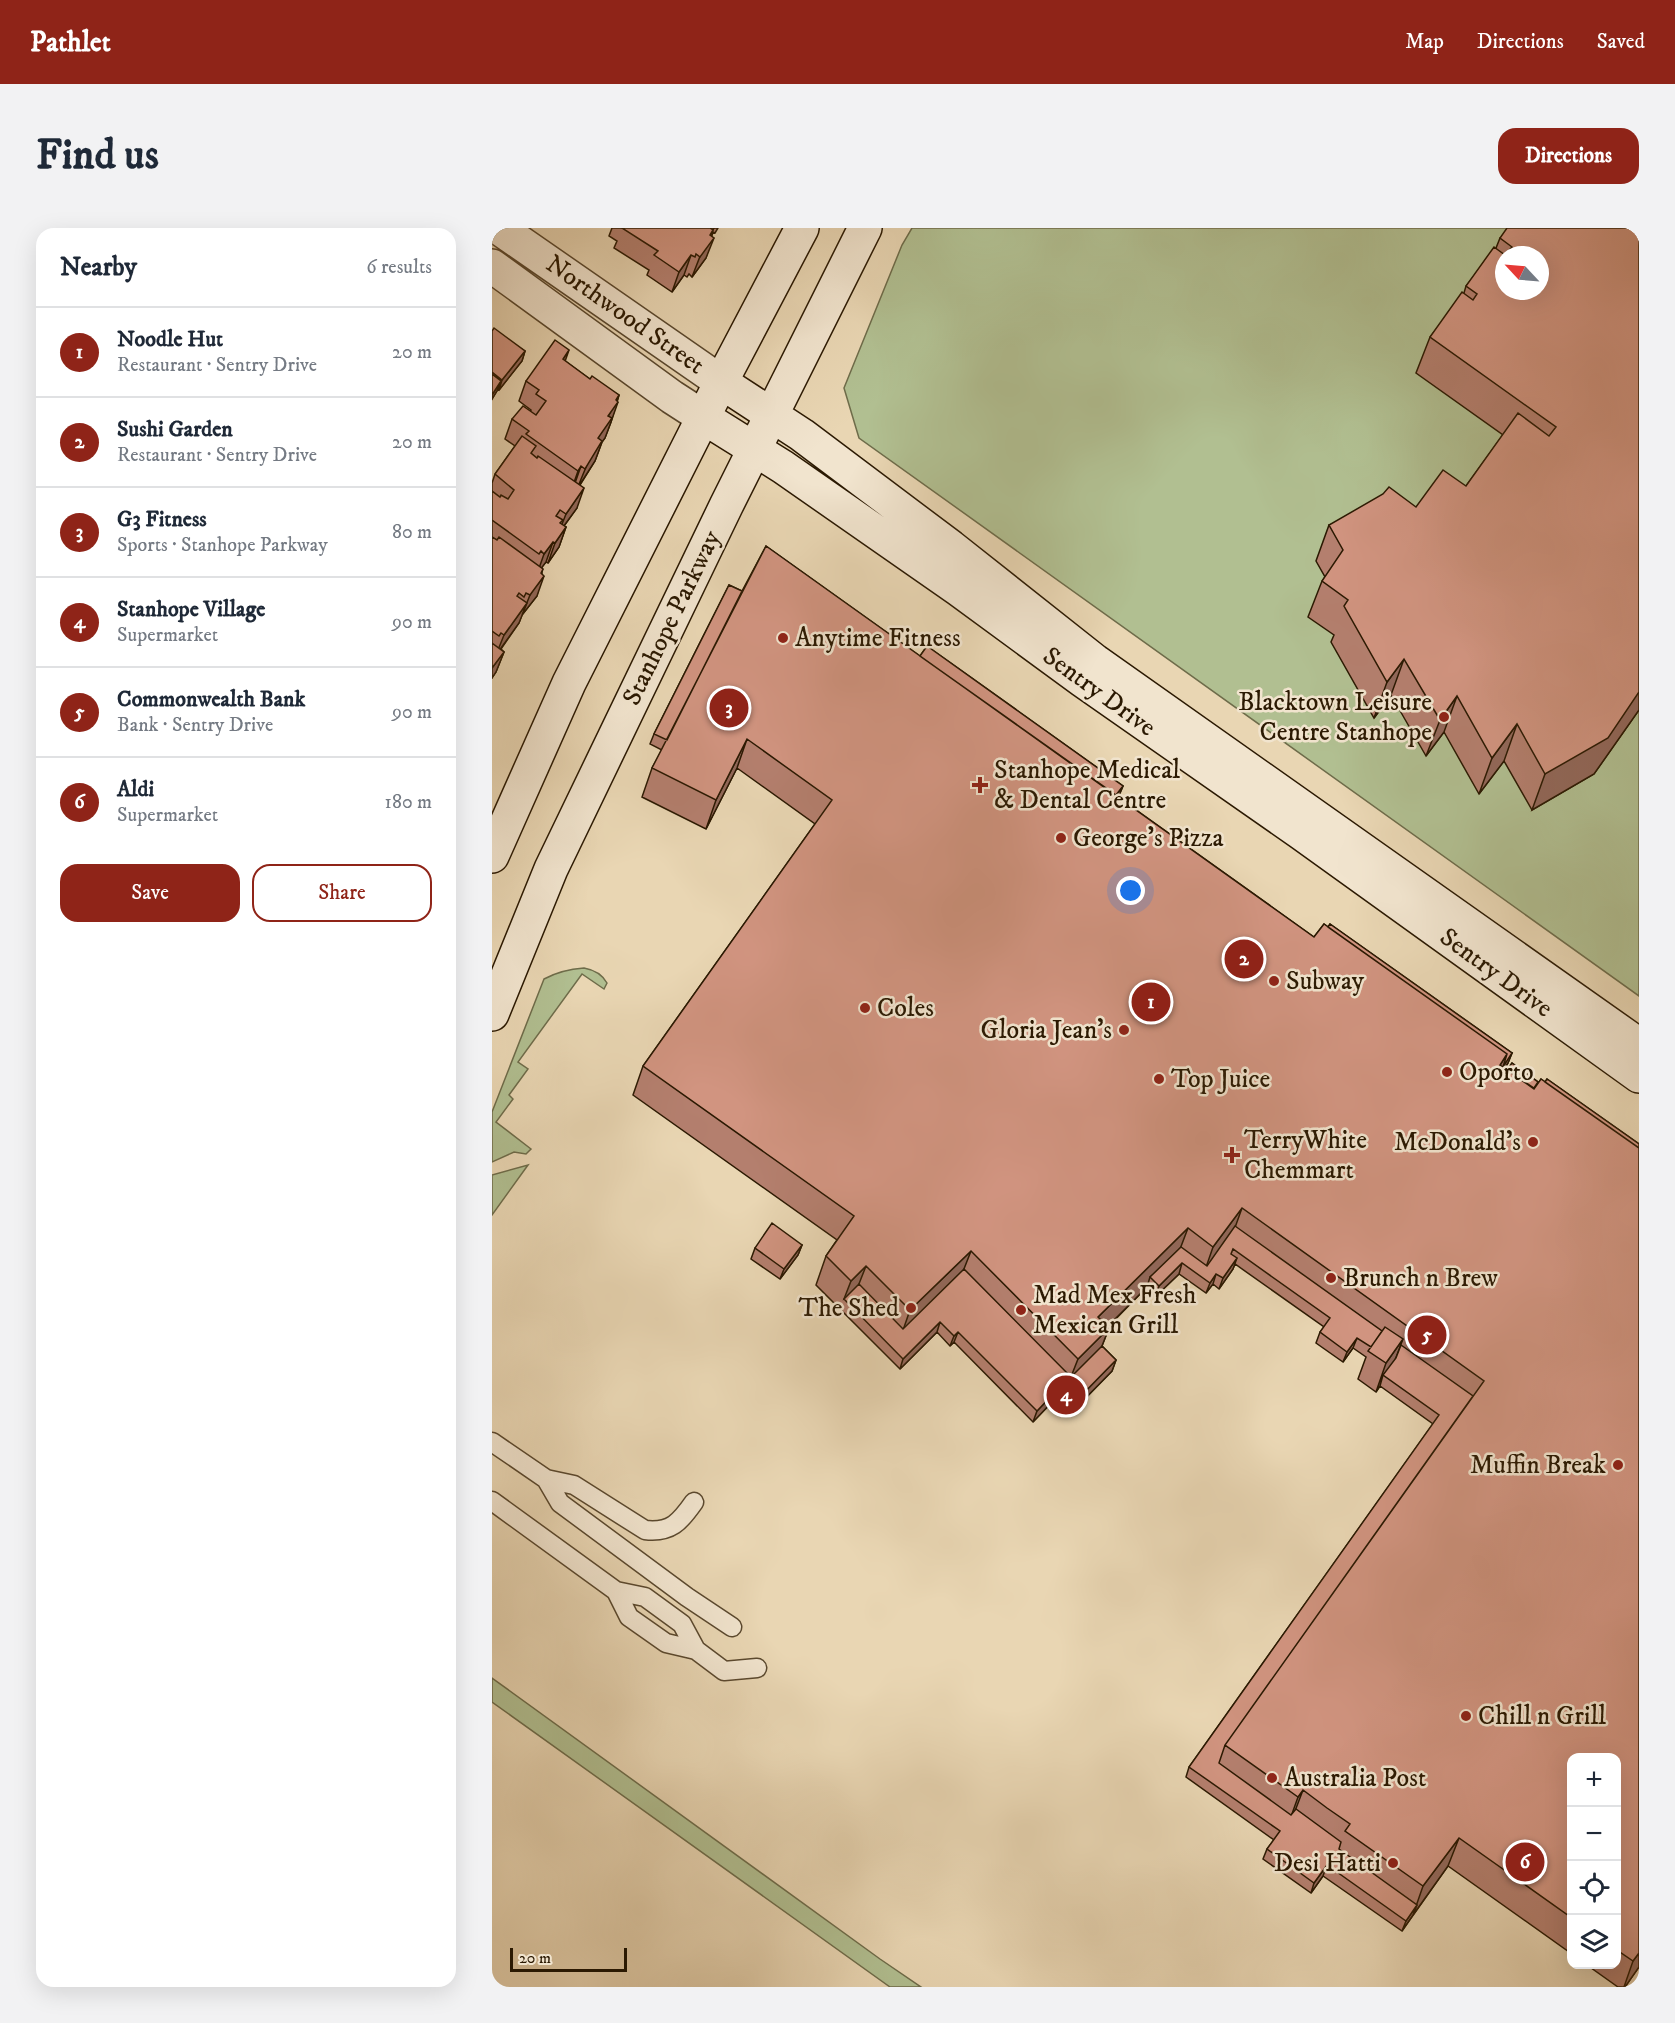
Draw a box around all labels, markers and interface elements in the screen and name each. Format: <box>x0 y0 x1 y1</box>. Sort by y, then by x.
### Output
text: Pathlet <box>30 25 111 60</box>
text: Map <box>1405 29 1444 55</box>
text: Directions <box>1477 29 1564 55</box>
text: Saved <box>1597 29 1645 55</box>
button: Directions <box>1498 128 1639 184</box>
text: Find us <box>36 130 159 182</box>
north arrow <box>1495 246 1549 300</box>
street label: Northwood Street <box>539 248 711 382</box>
text: Nearby <box>60 251 137 284</box>
text: 6 results <box>366 255 432 280</box>
text: Noodle Hut <box>117 326 223 353</box>
text: 1 <box>76 340 83 365</box>
text: 20 m <box>392 340 432 365</box>
text: Restaurant · Sentry Drive <box>117 353 317 378</box>
text: Sushi Garden <box>117 416 233 443</box>
text: 2 <box>75 430 84 455</box>
text: 20 m <box>392 430 432 455</box>
text: Restaurant · Sentry Drive <box>117 443 317 468</box>
text: G3 Fitness <box>117 506 207 533</box>
text: 3 <box>76 520 83 545</box>
text: 80 m <box>392 520 432 545</box>
street label: Stanhope Parkway <box>615 525 729 711</box>
text: Sports · Stanhope Parkway <box>117 533 328 558</box>
text: Stanhope Village <box>117 596 265 623</box>
text: 4 <box>74 610 85 635</box>
text: 90 m <box>392 610 432 635</box>
place label: Anytime Fitness <box>795 622 961 655</box>
text: Supermarket <box>117 623 218 648</box>
marker: Anytime Fitness <box>776 631 790 645</box>
street label: Sentry Drive <box>1036 640 1162 744</box>
text: Commonwealth Bank <box>117 686 305 713</box>
pin: 3 <box>710 686 748 730</box>
place label: Blacktown Leisure Centre Stanhope <box>1238 686 1432 749</box>
text: 5 <box>75 700 84 725</box>
text: 90 m <box>392 700 432 725</box>
marker: Blacktown Leisure Centre Stanhope <box>1437 710 1451 724</box>
text: Bank · Sentry Drive <box>117 713 273 738</box>
place label: Stanhope Medical & Dental Centre <box>994 754 1180 817</box>
text: Aldi <box>117 776 154 803</box>
marker: Stanhope Medical & Dental Centre <box>971 776 989 794</box>
text: 6 <box>74 790 85 815</box>
text: 180 m <box>385 790 432 815</box>
text: Supermarket <box>117 803 218 828</box>
place label: George's Pizza <box>1073 822 1224 855</box>
marker: George's Pizza <box>1054 831 1068 845</box>
button: Save <box>60 864 240 922</box>
button: Share <box>252 864 432 922</box>
your location <box>1116 876 1145 905</box>
street label: Sentry Drive <box>1433 921 1559 1025</box>
pin: 2 <box>1224 936 1263 982</box>
place label: Subway <box>1286 965 1365 998</box>
marker: Subway <box>1267 974 1281 988</box>
pin: 1 <box>1132 980 1170 1024</box>
place label: Coles <box>877 992 934 1025</box>
marker: Coles <box>858 1001 872 1015</box>
place label: Gloria Jean's <box>980 1014 1112 1047</box>
marker: Gloria Jean's <box>1117 1023 1131 1037</box>
place label: Oporto <box>1459 1056 1534 1089</box>
place label: Top Juice <box>1171 1063 1270 1096</box>
marker: Oporto <box>1440 1065 1454 1079</box>
marker: Top Juice <box>1152 1072 1166 1086</box>
place label: TerryWhite Chemmart <box>1244 1124 1367 1187</box>
place label: McDonald's <box>1394 1126 1521 1159</box>
marker: McDonald's <box>1526 1135 1540 1149</box>
marker: TerryWhite Chemmart <box>1225 1148 1239 1162</box>
place label: Brunch n Brew <box>1343 1262 1498 1295</box>
marker: Brunch n Brew <box>1324 1271 1338 1285</box>
place label: Mad Mex Fresh Mexican Grill <box>1033 1279 1197 1342</box>
place label: The Shed <box>798 1292 899 1325</box>
marker: The Shed <box>904 1301 918 1315</box>
marker: Mad Mex Fresh Mexican Grill <box>1014 1303 1028 1317</box>
pin: 5 <box>1408 1312 1446 1358</box>
pin: 4 <box>1046 1372 1086 1418</box>
place label: Muffin Break <box>1470 1449 1606 1482</box>
marker: Muffin Break <box>1611 1458 1625 1472</box>
place label: Chill n Grill <box>1478 1700 1606 1733</box>
marker: Chill n Grill <box>1459 1709 1473 1723</box>
map controls <box>1567 1753 1621 1969</box>
button: + <box>1567 1753 1621 1807</box>
place label: Australia Post <box>1284 1762 1426 1795</box>
marker: Australia Post <box>1265 1771 1279 1785</box>
button: − <box>1567 1807 1621 1861</box>
pin: 6 <box>1506 1840 1544 1884</box>
place label: Desi Hatti <box>1274 1847 1381 1880</box>
marker: Desi Hatti <box>1386 1856 1400 1870</box>
button: locate <box>1567 1861 1621 1915</box>
button: layers <box>1567 1915 1621 1969</box>
scale bar <box>510 1945 627 1972</box>
text: 20 m <box>519 1948 551 1968</box>

